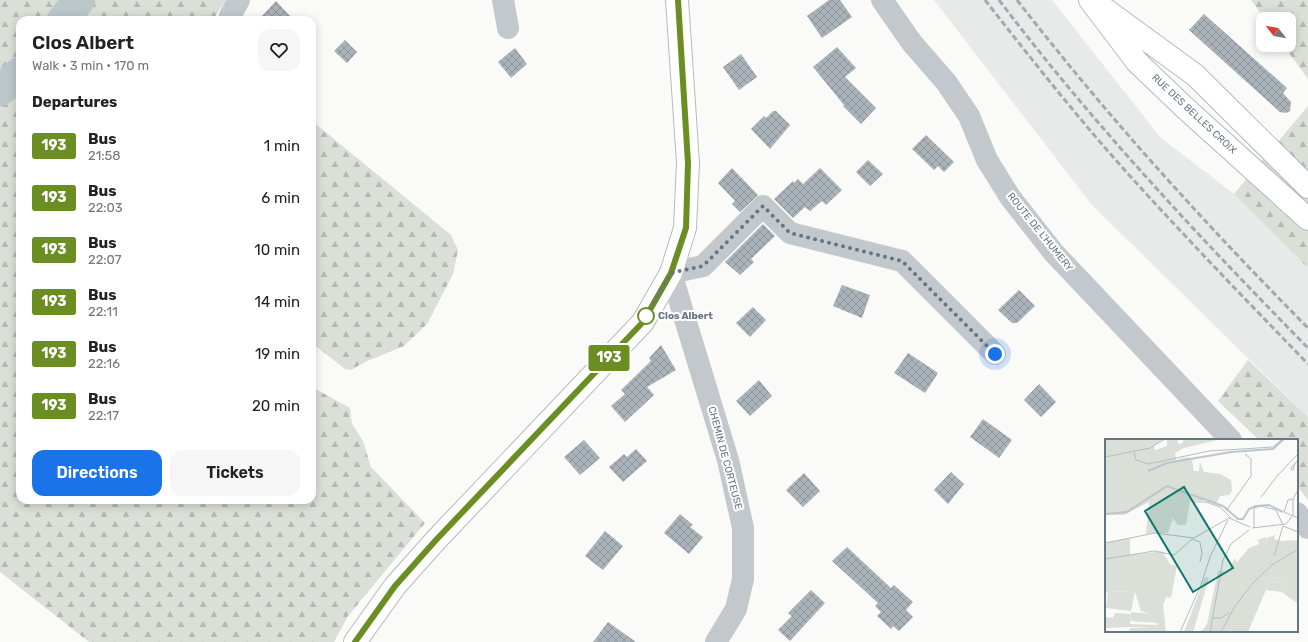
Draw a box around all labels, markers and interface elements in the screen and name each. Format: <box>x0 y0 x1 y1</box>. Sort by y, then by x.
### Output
north arrow <box>1256 12 1296 52</box>
map controls <box>1256 12 1296 52</box>
button: heart <box>258 29 300 71</box>
text: Clos Albert <box>32 31 134 54</box>
text: Walk · 3 min · 170 m <box>32 58 149 73</box>
street label: RUE DES BELLES CROIX <box>1149 72 1239 157</box>
text: Departures <box>32 93 117 111</box>
text: Bus <box>88 130 116 148</box>
text: 193 <box>41 137 67 154</box>
text: 1 min <box>264 137 300 155</box>
text: 21:58 <box>88 148 121 163</box>
text: Bus <box>88 182 116 200</box>
text: 193 <box>41 189 67 206</box>
text: 6 min <box>261 189 300 207</box>
street label: ROUTE DE L'HUMERY <box>1005 190 1076 274</box>
text: 22:03 <box>88 200 123 215</box>
text: Bus <box>88 234 116 252</box>
text: 193 <box>41 241 67 258</box>
text: 10 min <box>254 241 300 259</box>
text: 22:07 <box>88 252 122 267</box>
text: Bus <box>88 286 116 304</box>
text: 193 <box>41 293 67 310</box>
text: 14 min <box>255 293 300 311</box>
text: 22:11 <box>88 304 118 319</box>
marker: Clos Albert <box>637 307 655 325</box>
place label: Clos Albert <box>658 310 713 322</box>
text: Bus <box>88 338 116 356</box>
your location <box>985 344 1005 364</box>
text: 193 <box>41 345 67 362</box>
text: 19 min <box>255 345 300 363</box>
line badge: 193 <box>586 345 632 371</box>
text: 193 <box>596 349 622 366</box>
text: 22:16 <box>88 356 120 371</box>
text: Bus <box>88 390 116 408</box>
text: 193 <box>41 397 67 414</box>
text: 20 min <box>252 397 300 415</box>
street label: CHEMIN DE CORTEUSE <box>705 405 745 511</box>
text: 22:17 <box>88 408 119 423</box>
inset map <box>1105 439 1298 632</box>
button: Directions <box>32 450 162 496</box>
button: Tickets <box>170 450 300 496</box>

